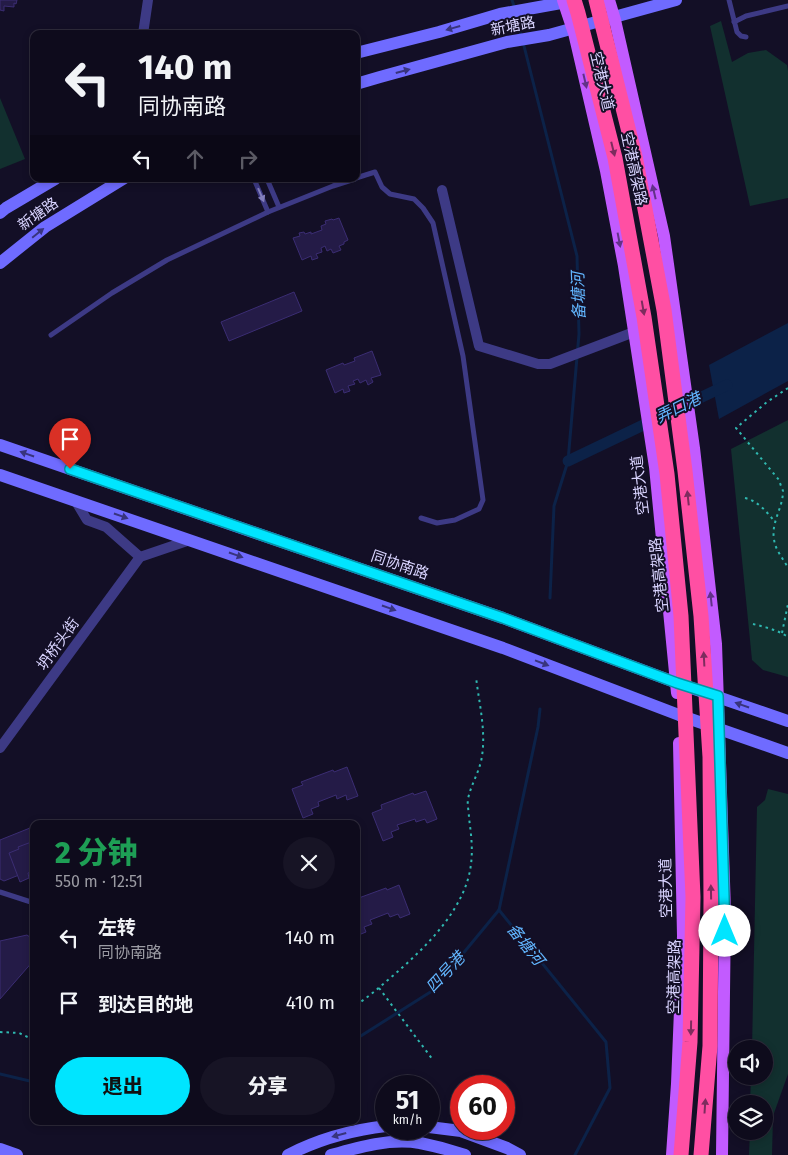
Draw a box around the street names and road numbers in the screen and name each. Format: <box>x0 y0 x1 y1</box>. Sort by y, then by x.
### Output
street label: 新塘路 <box>489 13 537 39</box>
street label: 空港大道 <box>586 50 618 112</box>
street label: 空港高架路 <box>617 130 651 208</box>
street label: 新塘路 <box>14 194 62 234</box>
street label: 空港大道 <box>627 454 653 516</box>
street label: 空港高架路 <box>646 537 672 613</box>
street label: 同协南路 <box>369 547 431 583</box>
street label: 坍桥头街 <box>33 614 83 674</box>
street label: 空港大道 <box>656 858 676 918</box>
street label: 空港高架路 <box>664 939 684 1015</box>

